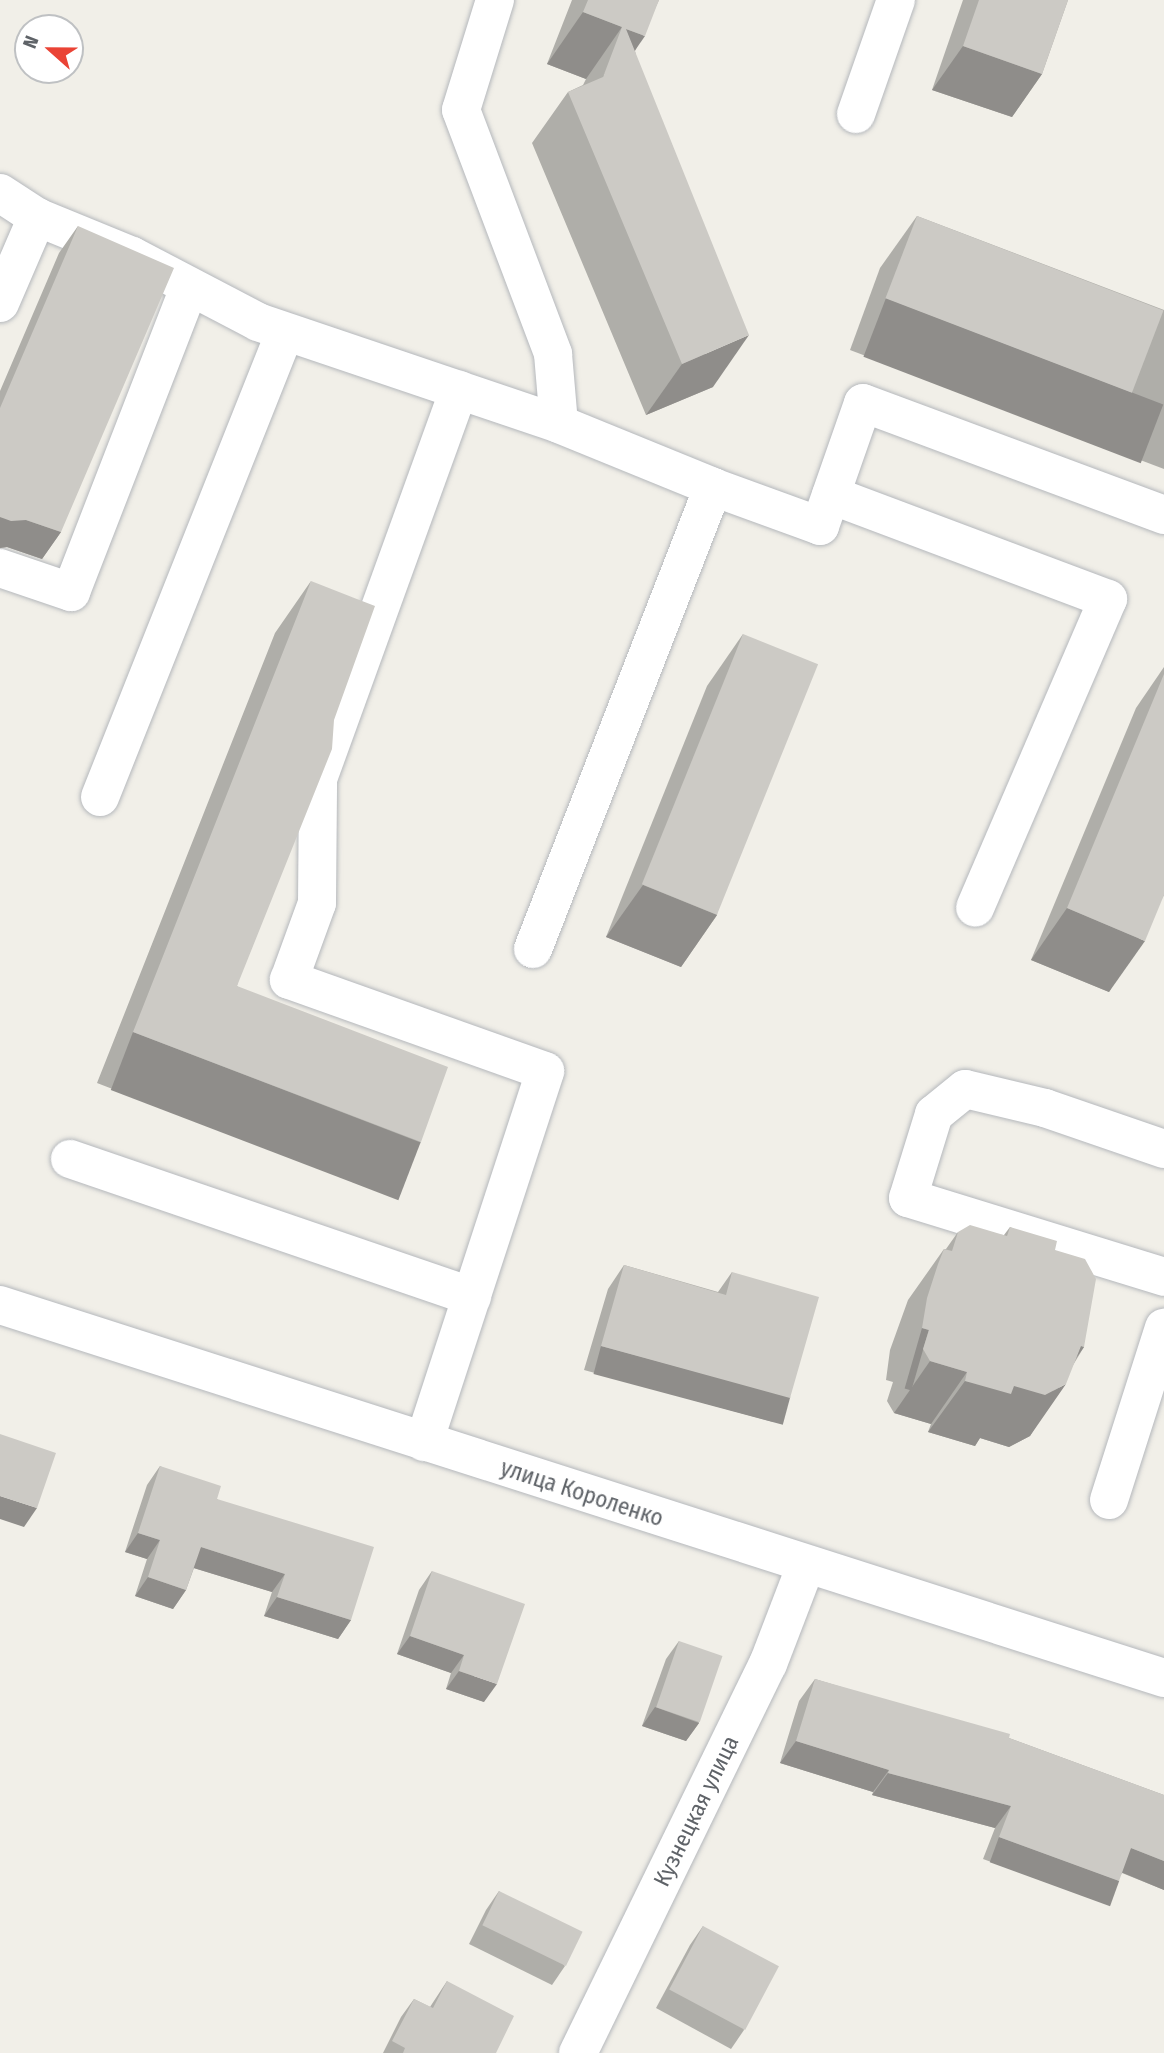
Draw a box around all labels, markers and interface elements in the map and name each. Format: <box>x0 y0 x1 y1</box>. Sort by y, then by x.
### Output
north arrow <box>14 14 84 84</box>
text: N <box>18 33 44 51</box>
street label: улица Короленко <box>497 1454 667 1532</box>
street label: Кузнецкая улица <box>648 1731 744 1891</box>

